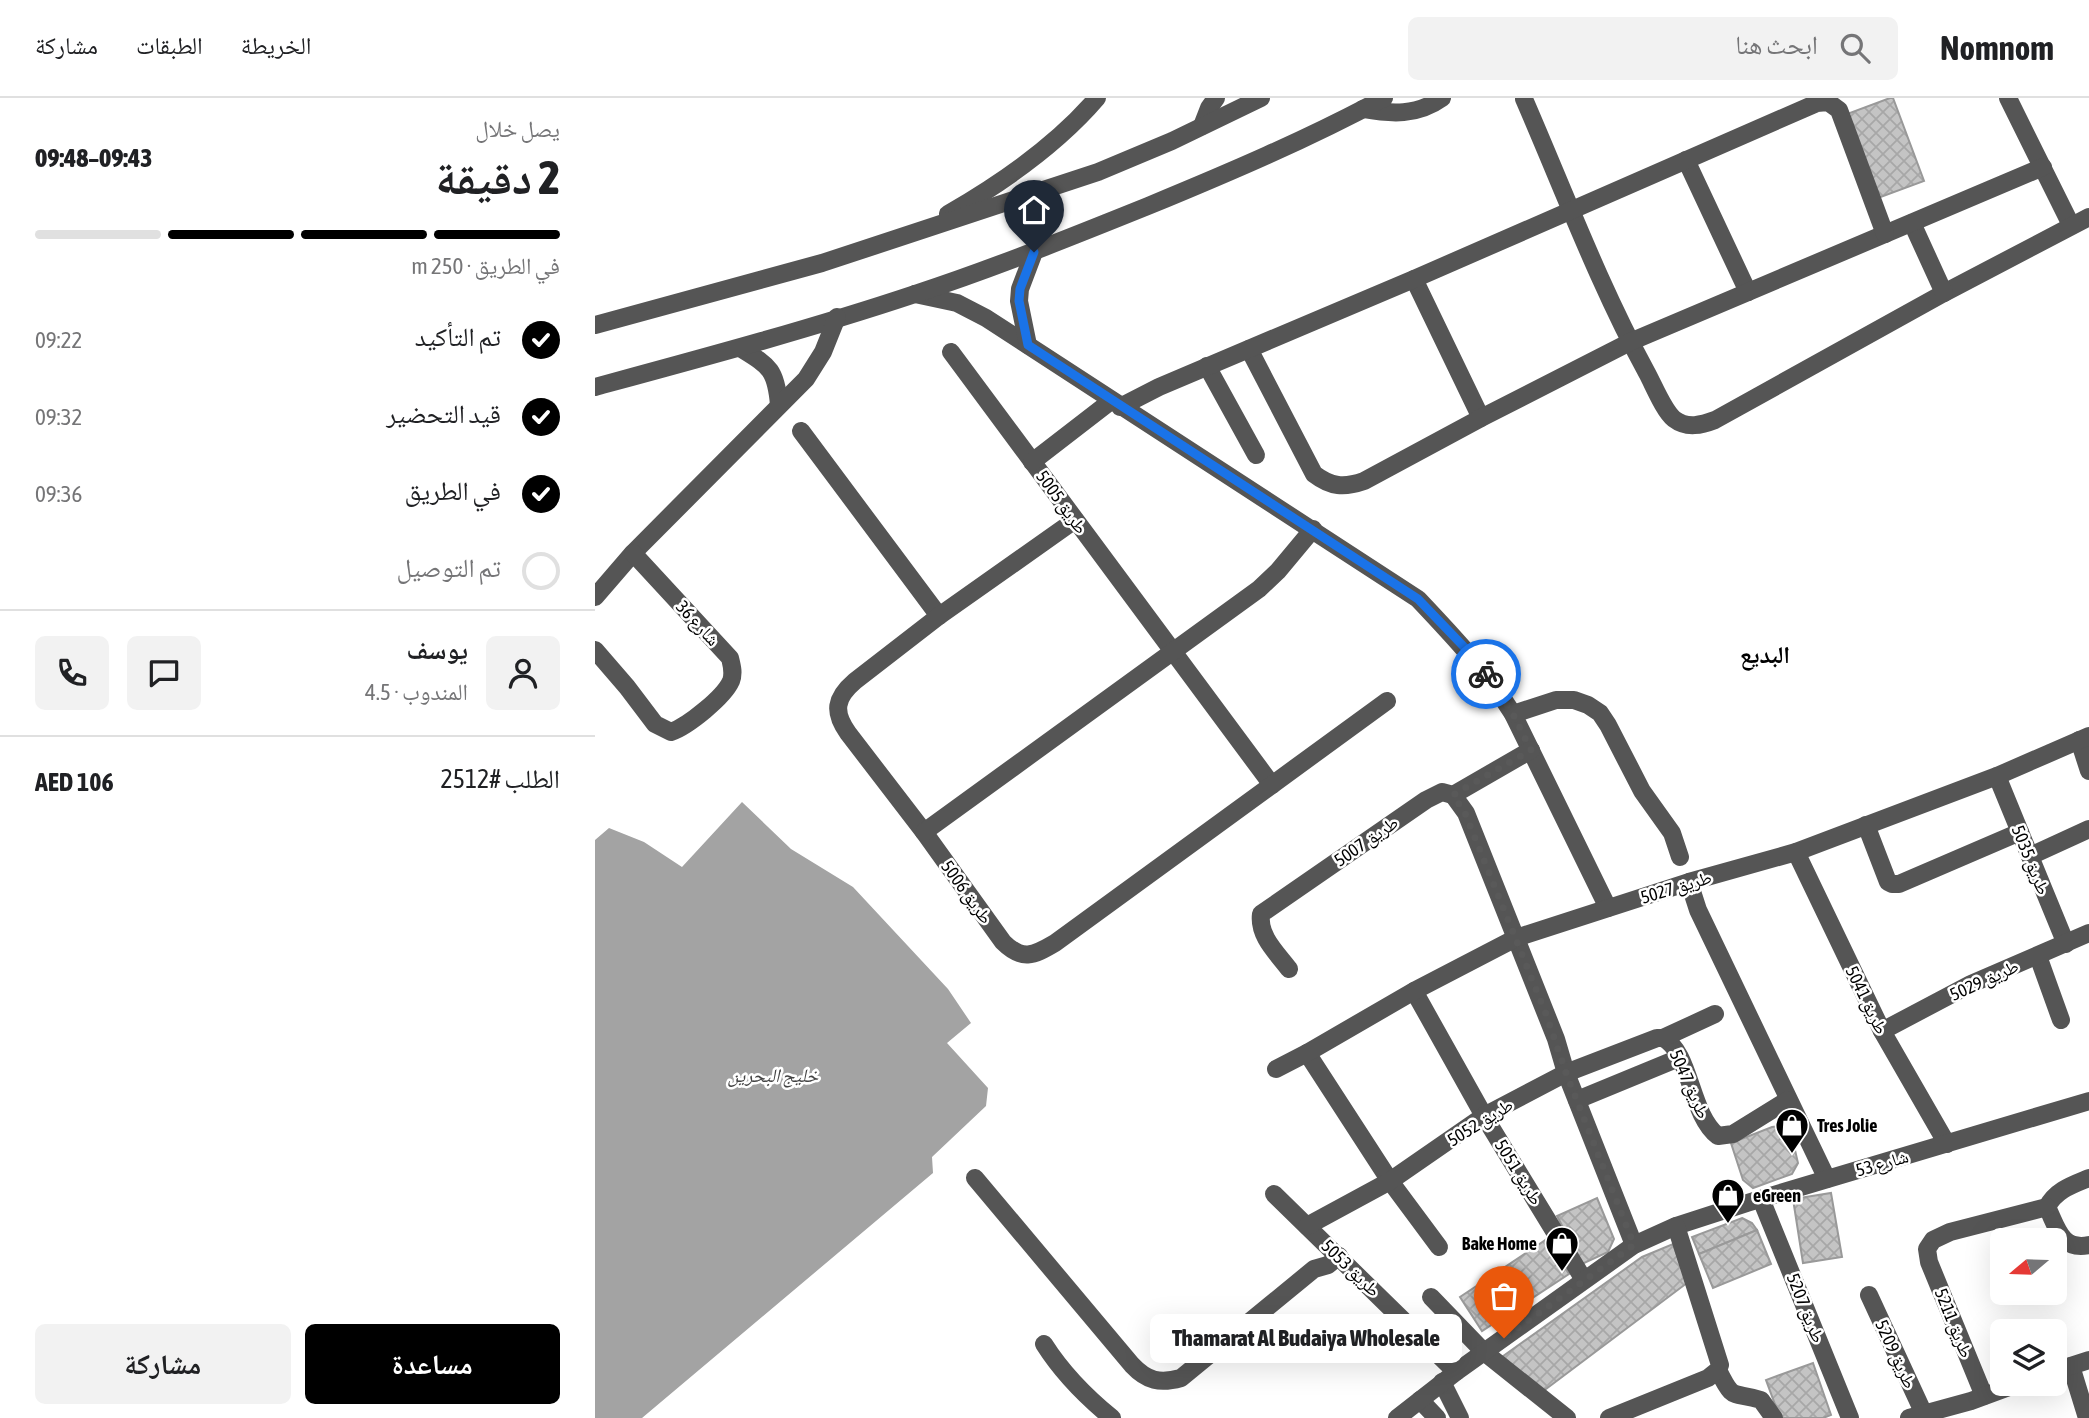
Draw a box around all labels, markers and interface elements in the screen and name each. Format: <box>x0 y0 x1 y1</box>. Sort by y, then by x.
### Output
search box <box>1408 17 1898 80</box>
icon: search <box>1836 29 1874 67</box>
text: Nomnom <box>1940 29 2054 67</box>
text: ابحث هنا <box>1735 30 1818 60</box>
text: مشاركة <box>35 32 98 59</box>
text: الطبقات <box>136 32 203 59</box>
text: الخريطة <box>241 32 311 59</box>
text: يصل خلال <box>475 116 560 142</box>
text: 09:43–09:48 <box>35 143 152 173</box>
text: 2 دقيقة <box>435 151 560 204</box>
pin <box>1004 180 1064 252</box>
icon: home <box>1015 191 1053 229</box>
text: في الطريق · 250 m <box>411 253 560 279</box>
icon: check <box>522 321 560 359</box>
text: تم التأكيد <box>415 322 501 352</box>
text: 09:22 <box>35 327 82 353</box>
icon: check <box>522 398 560 436</box>
text: قيد التحضير <box>386 399 501 429</box>
text: 09:32 <box>35 404 82 430</box>
street label: طريق 5005 <box>1031 466 1092 538</box>
icon: check <box>522 475 560 513</box>
text: في الطريق <box>404 476 501 506</box>
text: 09:36 <box>35 481 82 507</box>
text: تم التوصيل <box>396 553 501 583</box>
street label: شارع 36 <box>671 596 724 650</box>
text: يوسف <box>407 635 468 665</box>
button: phone <box>35 636 109 710</box>
button: chat <box>127 636 201 710</box>
button: person <box>486 636 560 710</box>
courier <box>1451 639 1521 709</box>
district label: البديع <box>1740 641 1790 671</box>
icon: bike <box>1467 655 1505 693</box>
text: المندوب · 4.5 <box>365 679 468 705</box>
text: الطلب #2512 <box>440 764 560 794</box>
text: AED 106 <box>35 767 114 797</box>
street label: طريق 5007 <box>1330 811 1403 871</box>
street label: طريق 5035 <box>2007 822 2054 898</box>
street label: طريق 5006 <box>936 856 997 928</box>
street label: طريق 5027 <box>1638 866 1714 909</box>
street label: طريق 5029 <box>1946 955 2022 1006</box>
street label: طريق 5041 <box>1841 962 1892 1038</box>
street label: طريق 5047 <box>1665 1046 1714 1122</box>
water label: خليج البحرين <box>728 1064 819 1088</box>
street label: طريق 5052 <box>1443 1094 1517 1151</box>
shop icon: Tres Jolie <box>1773 1106 1811 1155</box>
place label: Tres Jolie <box>1817 1115 1877 1136</box>
street label: طريق 5051 <box>1490 1135 1547 1209</box>
street label: شارع 53 <box>1853 1146 1911 1181</box>
shop icon: eGreen <box>1709 1176 1747 1225</box>
place label: eGreen <box>1753 1185 1801 1206</box>
shop icon: Bake Home <box>1543 1224 1581 1273</box>
north arrow <box>1990 1228 2067 1306</box>
map controls <box>1990 1228 2067 1396</box>
place label: Bake Home <box>1462 1233 1537 1254</box>
street label: طريق 5053 <box>1317 1235 1385 1302</box>
pin <box>1474 1266 1534 1338</box>
street label: طريق 5207 <box>1782 1270 1829 1346</box>
icon: bag <box>1485 1277 1523 1315</box>
street label: طريق 5211 <box>1930 1285 1977 1361</box>
callout: Thamarat Al Budaiya Wholesale <box>1151 1314 1462 1362</box>
street label: طريق 5209 <box>1870 1316 1921 1392</box>
button: layers <box>1990 1319 2067 1396</box>
button: مشاركة <box>35 1324 291 1404</box>
button: مساعدة <box>305 1324 560 1404</box>
text: Thamarat Al Budaiya Wholesale <box>1172 1325 1440 1351</box>

